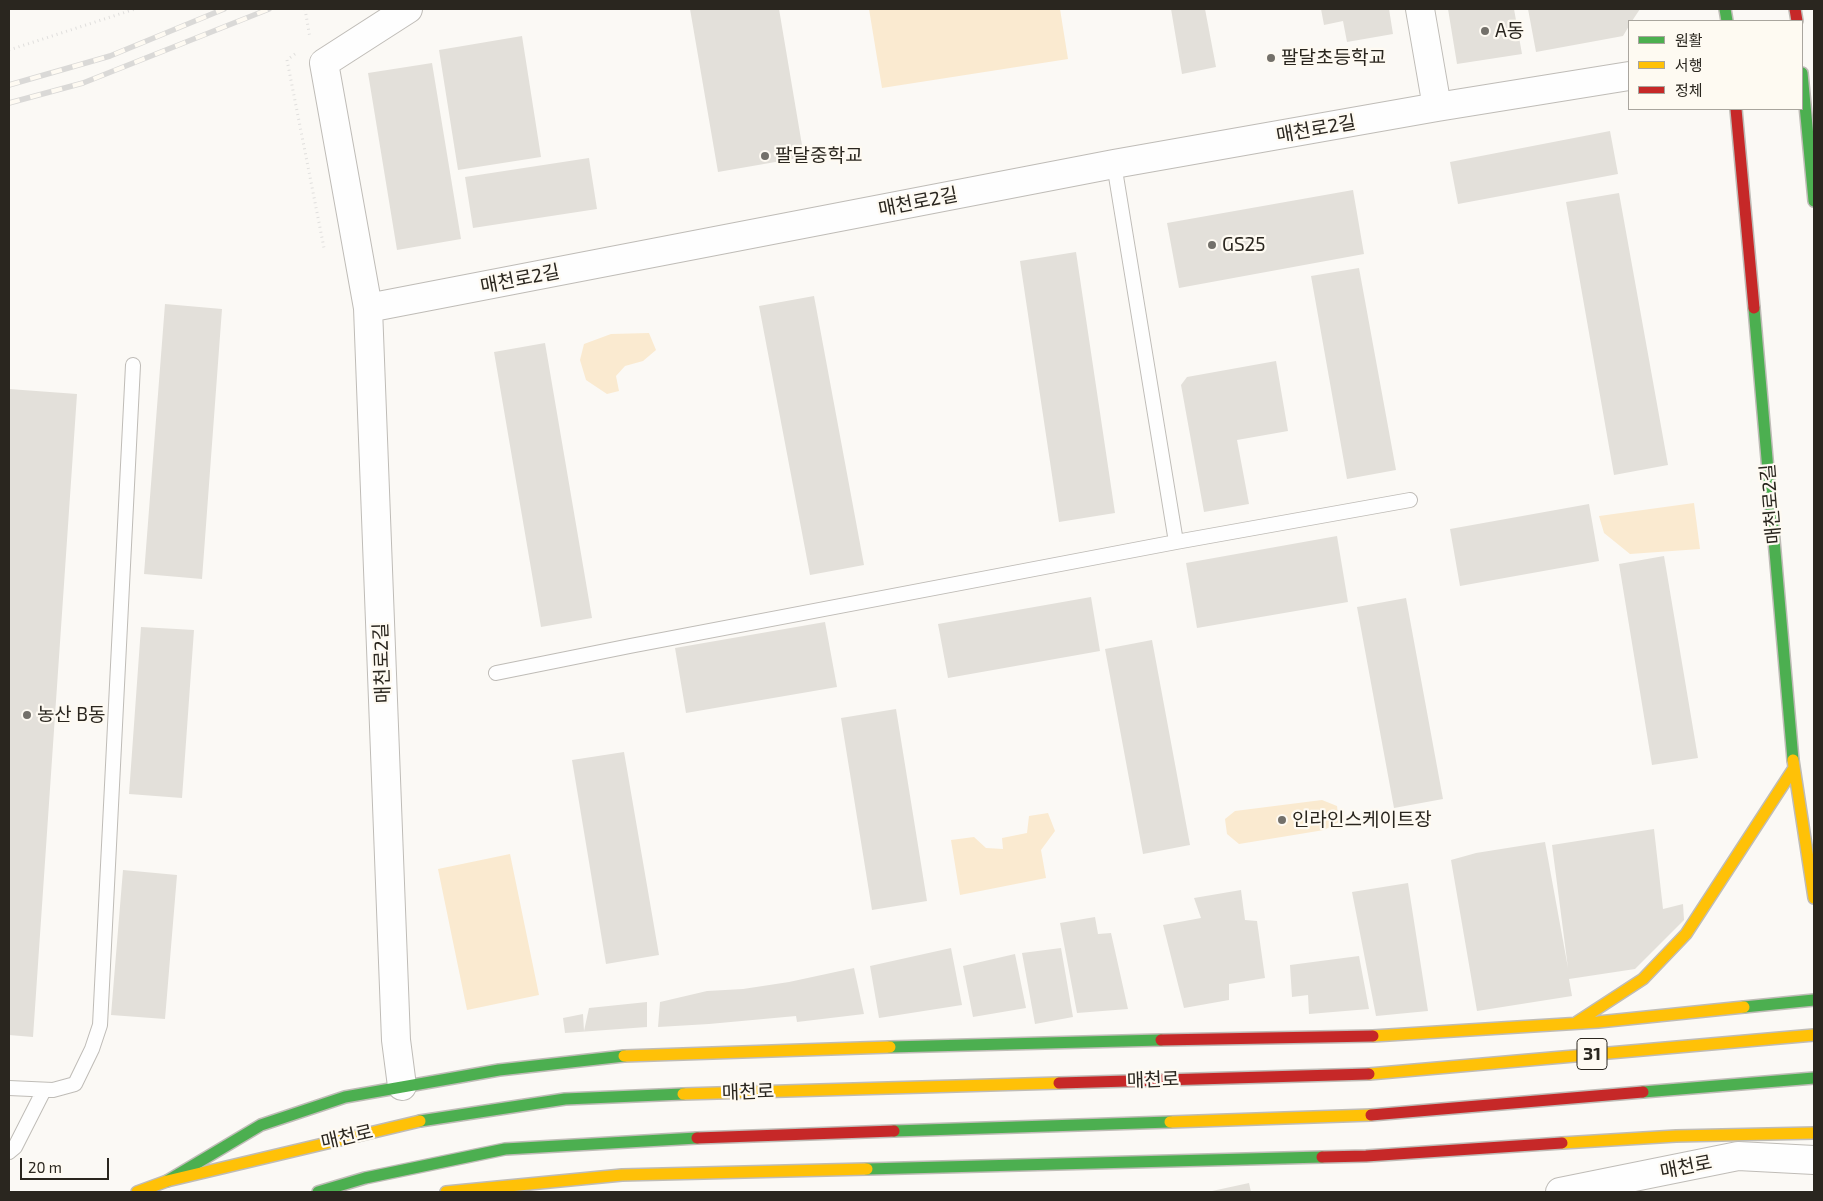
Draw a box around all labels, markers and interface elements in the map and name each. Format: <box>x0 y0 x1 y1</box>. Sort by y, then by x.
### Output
place label: A동 <box>1495 20 1524 42</box>
legend <box>1628 20 1803 110</box>
marker: A동 <box>1479 25 1491 37</box>
text: 원활 <box>1675 31 1703 49</box>
place label: 팔달초등학교 <box>1281 47 1386 69</box>
marker: 팔달초등학교 <box>1265 52 1277 64</box>
text: 서행 <box>1675 56 1703 74</box>
text: 정체 <box>1675 81 1703 99</box>
street label: 매천로2길 <box>1274 111 1358 147</box>
place label: 팔달중학교 <box>775 145 862 167</box>
marker: 팔달중학교 <box>759 150 771 162</box>
street label: 매천로2길 <box>876 183 960 221</box>
place label: GS25 <box>1222 234 1265 256</box>
marker: GS25 <box>1206 239 1218 251</box>
street label: 매천로2길 <box>478 260 562 298</box>
street label: 매천로2길 <box>1756 463 1786 545</box>
street label: 매천로2길 <box>369 622 395 704</box>
place label: 농산 B동 <box>37 704 105 726</box>
marker: 농산 B동 <box>21 709 33 721</box>
place label: 인라인스케이트장 <box>1292 809 1432 831</box>
marker: 인라인스케이트장 <box>1276 814 1288 826</box>
road number: 31 <box>1577 1038 1607 1070</box>
street label: 매천로 <box>1126 1068 1180 1092</box>
street label: 매천로 <box>721 1080 775 1104</box>
street label: 매천로 <box>319 1120 375 1154</box>
scale bar <box>22 1148 111 1180</box>
street label: 매천로 <box>1658 1151 1714 1183</box>
text: 20 m <box>28 1158 62 1176</box>

